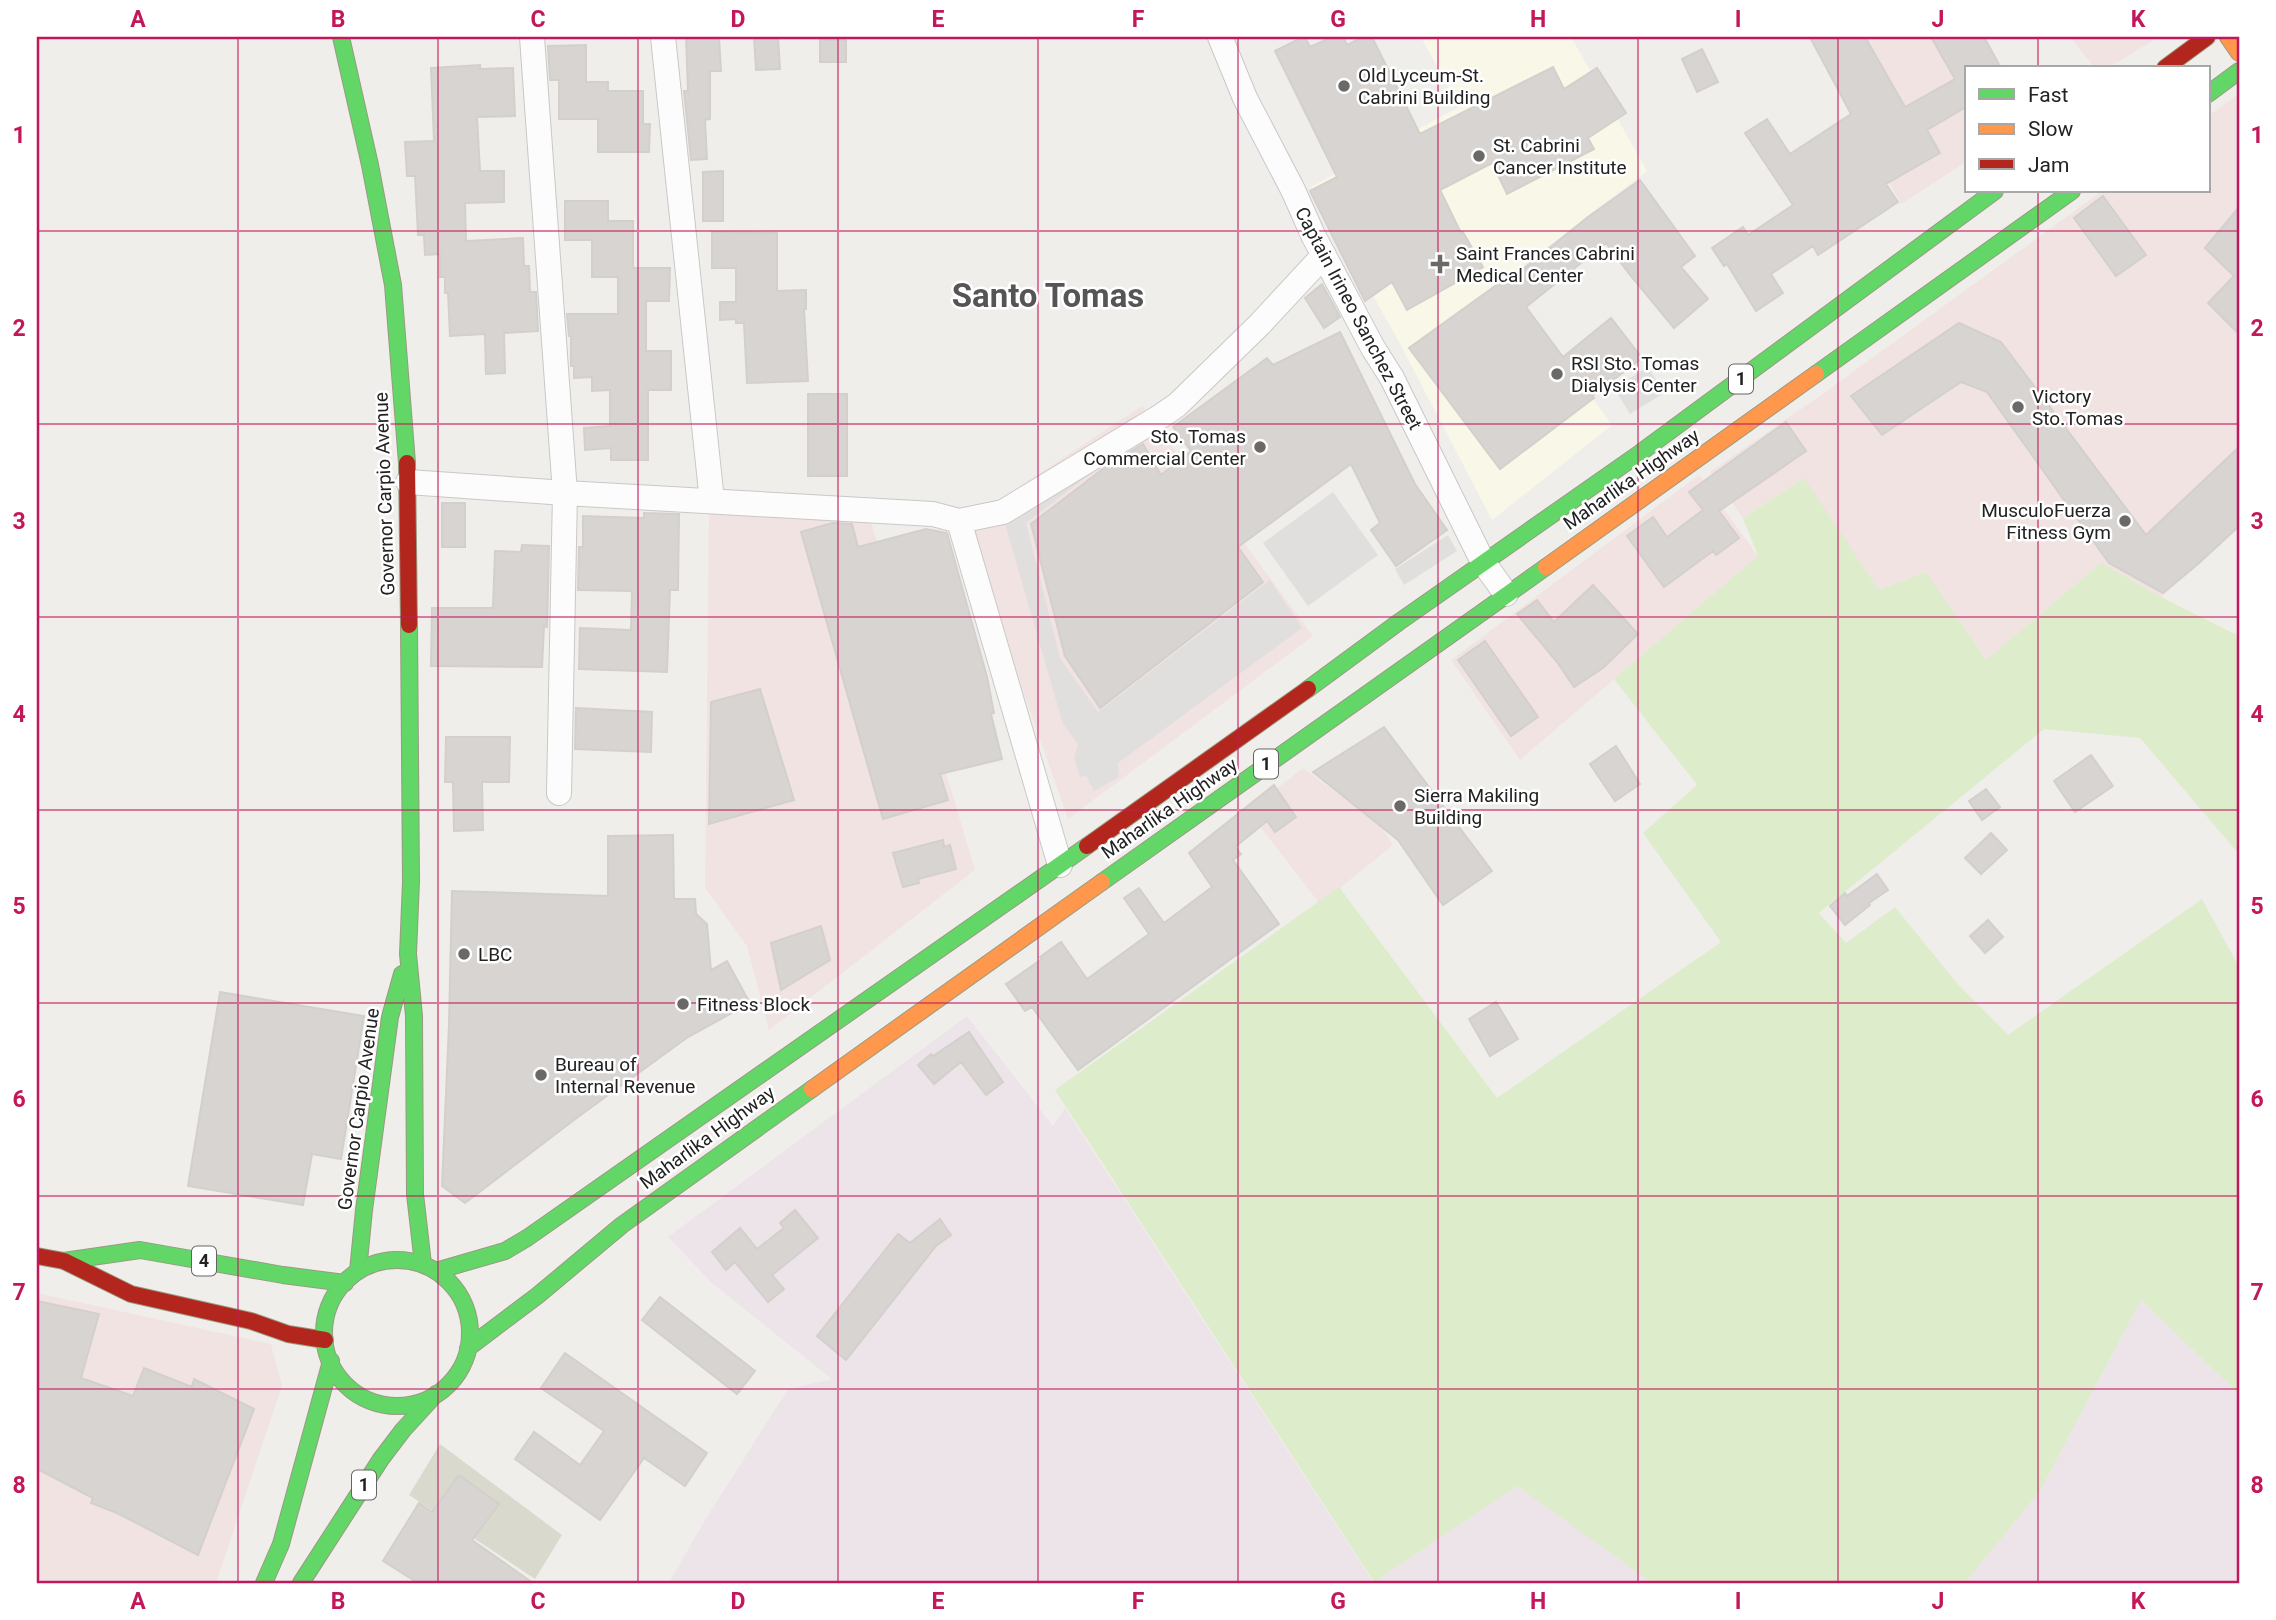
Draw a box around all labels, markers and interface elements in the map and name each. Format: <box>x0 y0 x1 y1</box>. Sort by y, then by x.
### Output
text: A <box>130 6 146 33</box>
text: B <box>331 6 345 33</box>
text: C <box>530 6 546 33</box>
text: D <box>731 6 745 33</box>
text: E <box>932 6 945 33</box>
text: F <box>1132 6 1145 33</box>
text: G <box>1330 6 1346 33</box>
text: H <box>1530 6 1546 33</box>
text: I <box>1735 6 1741 33</box>
text: J <box>1932 6 1944 33</box>
text: K <box>2131 6 2146 33</box>
place label: Old Lyceum-St. Cabrini Building <box>1358 64 1490 109</box>
legend <box>1965 66 2210 192</box>
marker: Old Lyceum-St. Cabrini Building <box>1336 78 1352 94</box>
text: Fast <box>2028 83 2069 107</box>
text: Slow <box>2028 117 2074 141</box>
text: 1 <box>12 122 26 149</box>
text: 1 <box>2250 122 2264 149</box>
place label: St. Cabrini Cancer Institute <box>1493 134 1627 179</box>
marker: St. Cabrini Cancer Institute <box>1471 148 1487 164</box>
text: Jam <box>2028 153 2069 177</box>
street label: Captain Irineo Sanchez Street <box>1290 203 1427 434</box>
place label: Saint Frances Cabrini Medical Center <box>1456 242 1635 287</box>
marker: Saint Frances Cabrini Medical Center <box>1430 254 1450 274</box>
district label: Santo Tomas <box>952 276 1144 315</box>
text: 2 <box>12 315 26 342</box>
text: 2 <box>2250 315 2264 342</box>
place label: RSI Sto. Tomas Dialysis Center <box>1571 352 1699 397</box>
road number: 1 <box>1729 365 1753 394</box>
marker: RSI Sto. Tomas Dialysis Center <box>1549 366 1565 382</box>
place label: Victory Sto.Tomas <box>2032 385 2123 430</box>
street label: Governor Carpio Avenue <box>369 392 400 596</box>
marker: Victory Sto.Tomas <box>2010 399 2026 415</box>
street label: Maharlika Highway <box>1559 424 1704 535</box>
place label: Sto. Tomas Commercial Center <box>1083 425 1247 470</box>
marker: Sto. Tomas Commercial Center <box>1252 439 1268 455</box>
place label: MusculoFuerza Fitness Gym <box>1981 499 2111 544</box>
text: 3 <box>12 508 26 535</box>
text: 3 <box>2250 508 2264 535</box>
marker: MusculoFuerza Fitness Gym <box>2117 513 2133 529</box>
text: 4 <box>12 701 26 728</box>
text: 4 <box>2250 701 2264 728</box>
road number: 1 <box>1254 750 1278 778</box>
street label: Maharlika Highway <box>1097 753 1242 864</box>
place label: Sierra Makiling Building <box>1414 784 1539 829</box>
marker: Sierra Makiling Building <box>1392 798 1408 814</box>
text: 5 <box>12 893 26 920</box>
text: 5 <box>2250 893 2264 920</box>
place label: LBC <box>478 943 512 966</box>
marker: LBC <box>456 946 472 962</box>
place label: Fitness Block <box>697 993 810 1016</box>
marker: Fitness Block <box>675 996 691 1012</box>
street label: Governor Carpio Avenue <box>333 1007 384 1212</box>
place label: Bureau of Internal Revenue <box>555 1053 695 1098</box>
marker: Bureau of Internal Revenue <box>533 1067 549 1083</box>
street label: Maharlika Highway <box>635 1081 779 1194</box>
text: 6 <box>12 1086 26 1113</box>
text: 6 <box>2250 1086 2264 1113</box>
road number: 4 <box>192 1246 216 1276</box>
text: 7 <box>12 1279 26 1306</box>
text: 7 <box>2250 1279 2264 1306</box>
road number: 1 <box>352 1470 376 1500</box>
text: 8 <box>12 1472 26 1499</box>
text: 8 <box>2250 1472 2264 1499</box>
text: A <box>130 1588 146 1615</box>
text: B <box>331 1588 345 1615</box>
text: C <box>530 1588 546 1615</box>
text: D <box>731 1588 745 1615</box>
text: E <box>932 1588 945 1615</box>
text: F <box>1132 1588 1145 1615</box>
text: G <box>1330 1588 1346 1615</box>
text: H <box>1530 1588 1546 1615</box>
text: I <box>1735 1588 1741 1615</box>
text: J <box>1932 1588 1944 1615</box>
text: K <box>2131 1588 2146 1615</box>

